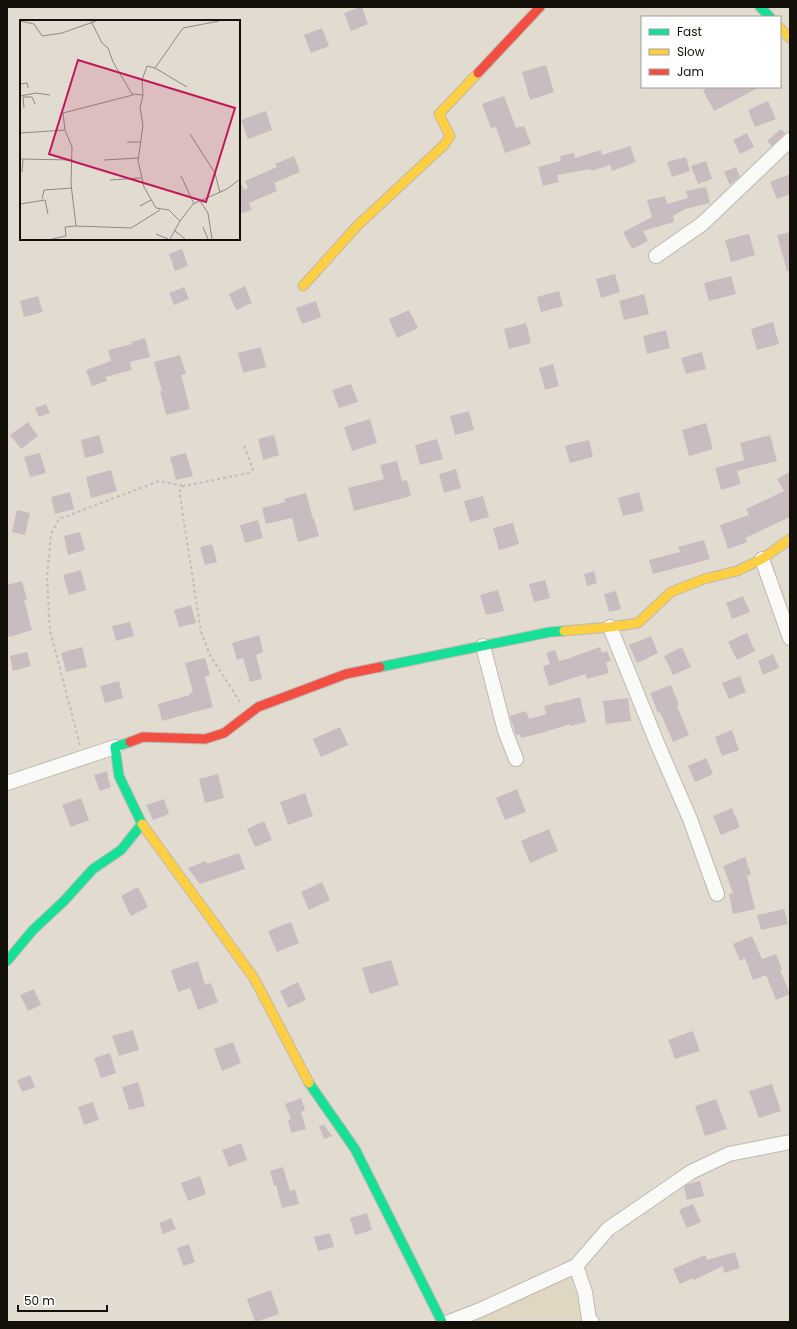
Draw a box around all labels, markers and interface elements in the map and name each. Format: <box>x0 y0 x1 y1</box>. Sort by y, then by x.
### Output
legend <box>641 16 781 88</box>
inset map <box>20 20 240 240</box>
text: Fast <box>677 23 702 40</box>
text: Slow <box>677 43 705 60</box>
text: Jam <box>677 63 704 80</box>
scale bar <box>18 1287 107 1313</box>
text: 50 m <box>24 1292 55 1309</box>

